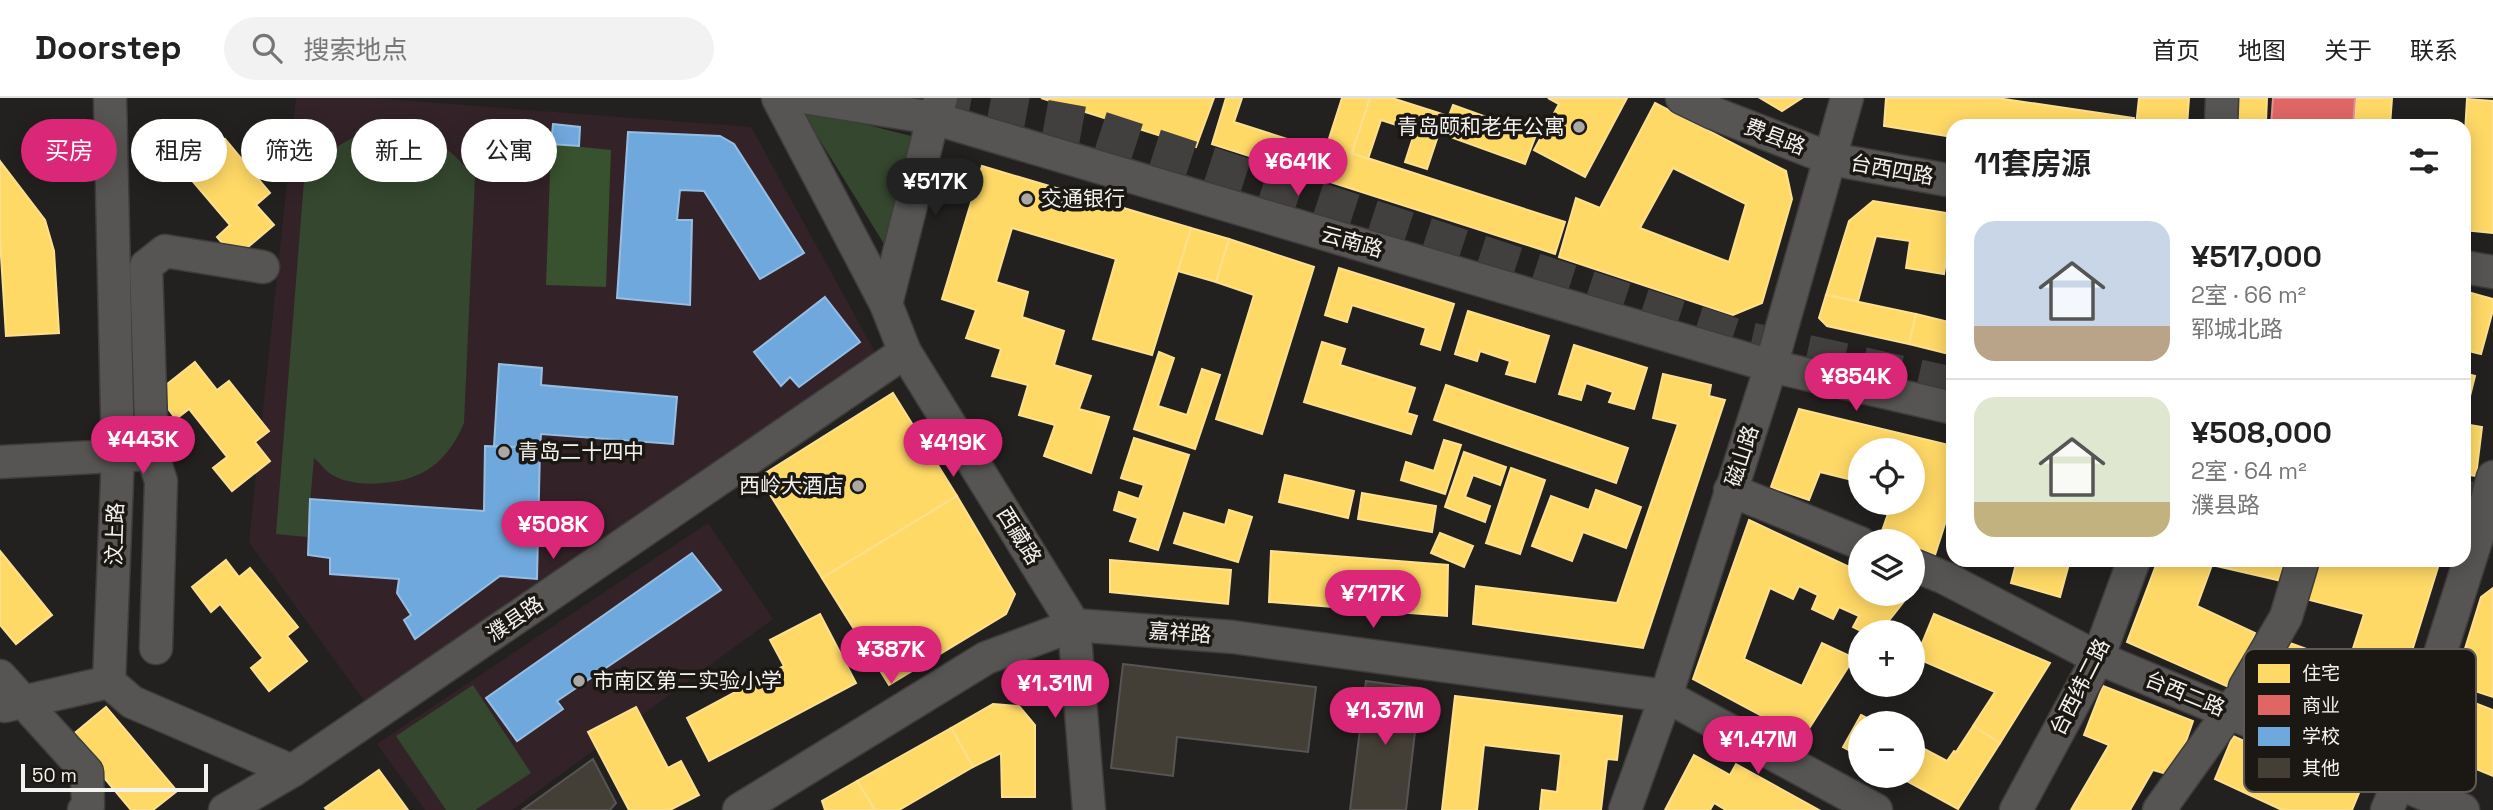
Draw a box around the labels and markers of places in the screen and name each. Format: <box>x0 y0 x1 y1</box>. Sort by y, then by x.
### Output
place label: 青岛颐和老年公寓 <box>1397 113 1565 140</box>
marker: 青岛颐和老年公寓 <box>1571 119 1587 135</box>
pin: ¥641K <box>1249 139 1347 198</box>
pin: ¥517K <box>886 158 984 218</box>
place label: 交通银行 <box>1041 185 1125 212</box>
marker: 交通银行 <box>1019 191 1035 207</box>
pin: ¥854K <box>1807 354 1905 413</box>
pin: ¥443K <box>94 416 192 476</box>
pin: ¥419K <box>904 420 1002 479</box>
place label: 青岛二十四中 <box>518 438 644 465</box>
marker: 青岛二十四中 <box>496 444 512 460</box>
place label: 西岭大酒店 <box>739 472 844 499</box>
marker: 西岭大酒店 <box>850 478 866 494</box>
pin: ¥508K <box>504 502 602 561</box>
pin: ¥717K <box>1324 570 1422 630</box>
pin: ¥387K <box>842 626 940 686</box>
pin: ¥1.31M <box>998 660 1112 720</box>
place label: 市南区第二实验小学 <box>593 667 782 694</box>
marker: 市南区第二实验小学 <box>571 673 587 689</box>
pin: ¥1.37M <box>1328 688 1442 747</box>
pin: ¥1.47M <box>1701 716 1815 776</box>

